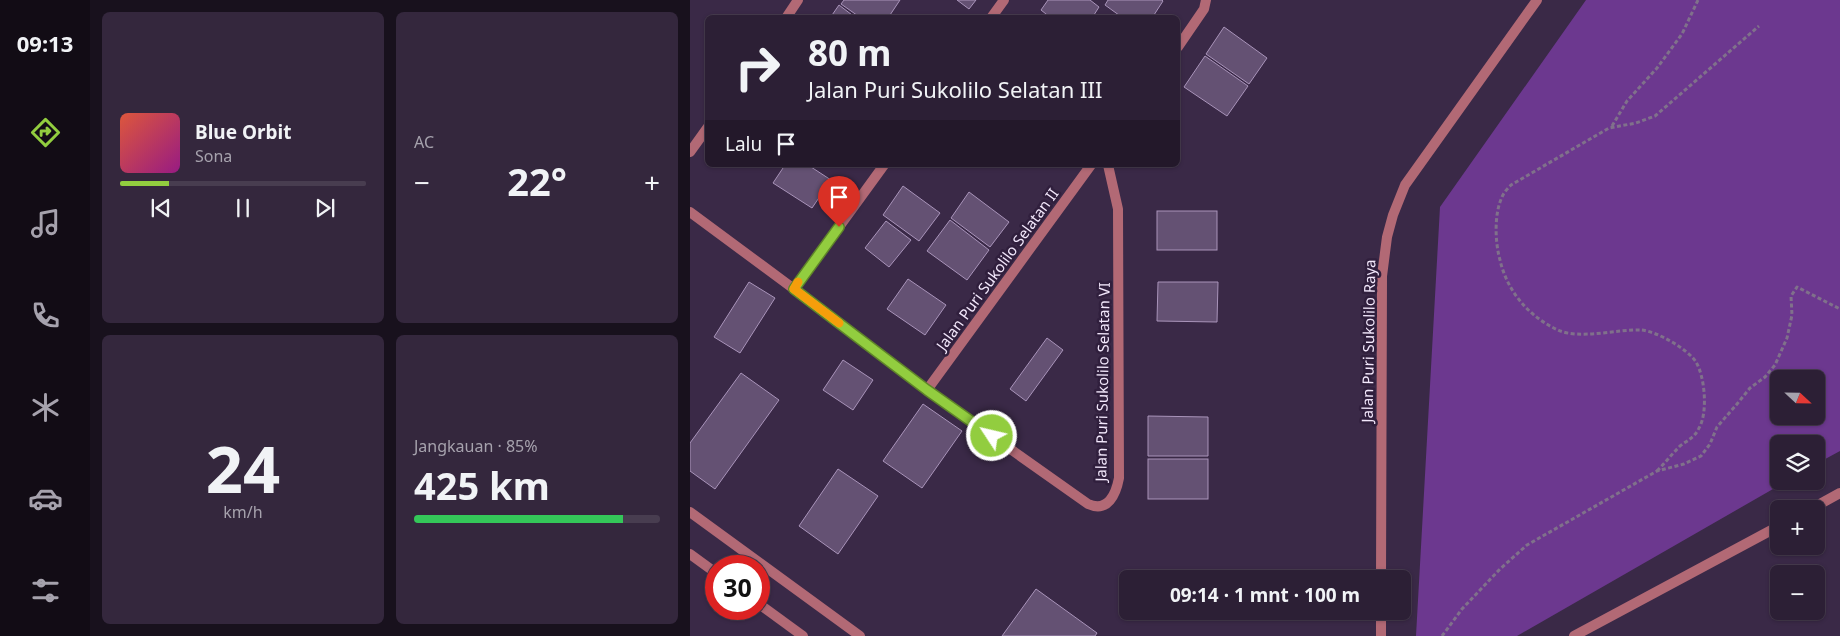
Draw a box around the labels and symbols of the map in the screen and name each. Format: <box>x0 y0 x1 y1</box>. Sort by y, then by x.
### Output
pin <box>818 176 860 227</box>
street label: Jalan Puri Sukolilo Selatan II <box>930 184 1063 356</box>
street label: Jalan Puri Sukolilo Raya <box>1357 259 1379 425</box>
street label: Jalan Puri Sukolilo Selatan VI <box>1090 282 1114 484</box>
north arrow <box>1770 370 1825 425</box>
position arrow <box>965 409 1017 461</box>
speed limit sign: 30 <box>705 555 770 620</box>

